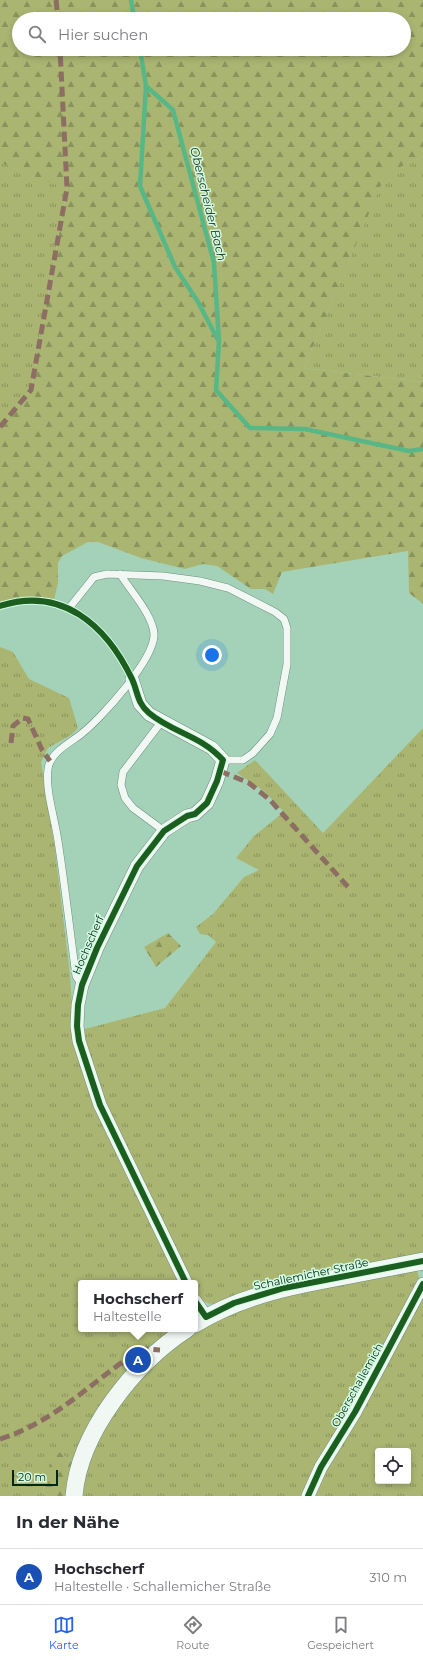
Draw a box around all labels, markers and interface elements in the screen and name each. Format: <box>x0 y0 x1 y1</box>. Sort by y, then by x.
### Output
search box <box>12 12 411 56</box>
icon: search <box>26 23 48 45</box>
text: Hier suchen <box>58 25 148 44</box>
water label: Oberscheider Bach <box>187 145 230 262</box>
your location <box>202 645 222 665</box>
street label: Hochscherf <box>69 912 107 977</box>
street label: Schallemicher Straße <box>252 1255 370 1293</box>
popup <box>78 1280 198 1332</box>
text: Hochscherf <box>93 1289 183 1308</box>
text: Haltestelle <box>93 1308 162 1324</box>
street label: Oberschallemich <box>328 1341 386 1429</box>
pin: A <box>125 1345 151 1375</box>
map controls <box>375 1448 411 1484</box>
button: locate <box>375 1448 411 1484</box>
scale bar <box>12 1468 58 1487</box>
text: 20 m <box>18 1470 46 1484</box>
text: In der Nähe <box>16 1512 120 1532</box>
text: Hochscherf <box>54 1559 144 1578</box>
text: A <box>24 1569 34 1585</box>
text: 310 m <box>369 1569 407 1585</box>
text: Haltestelle · Schallemicher Straße <box>54 1578 271 1594</box>
tab: Karte <box>49 1614 79 1652</box>
tab: Route <box>176 1614 209 1652</box>
tab: Gespeichert <box>307 1614 374 1652</box>

